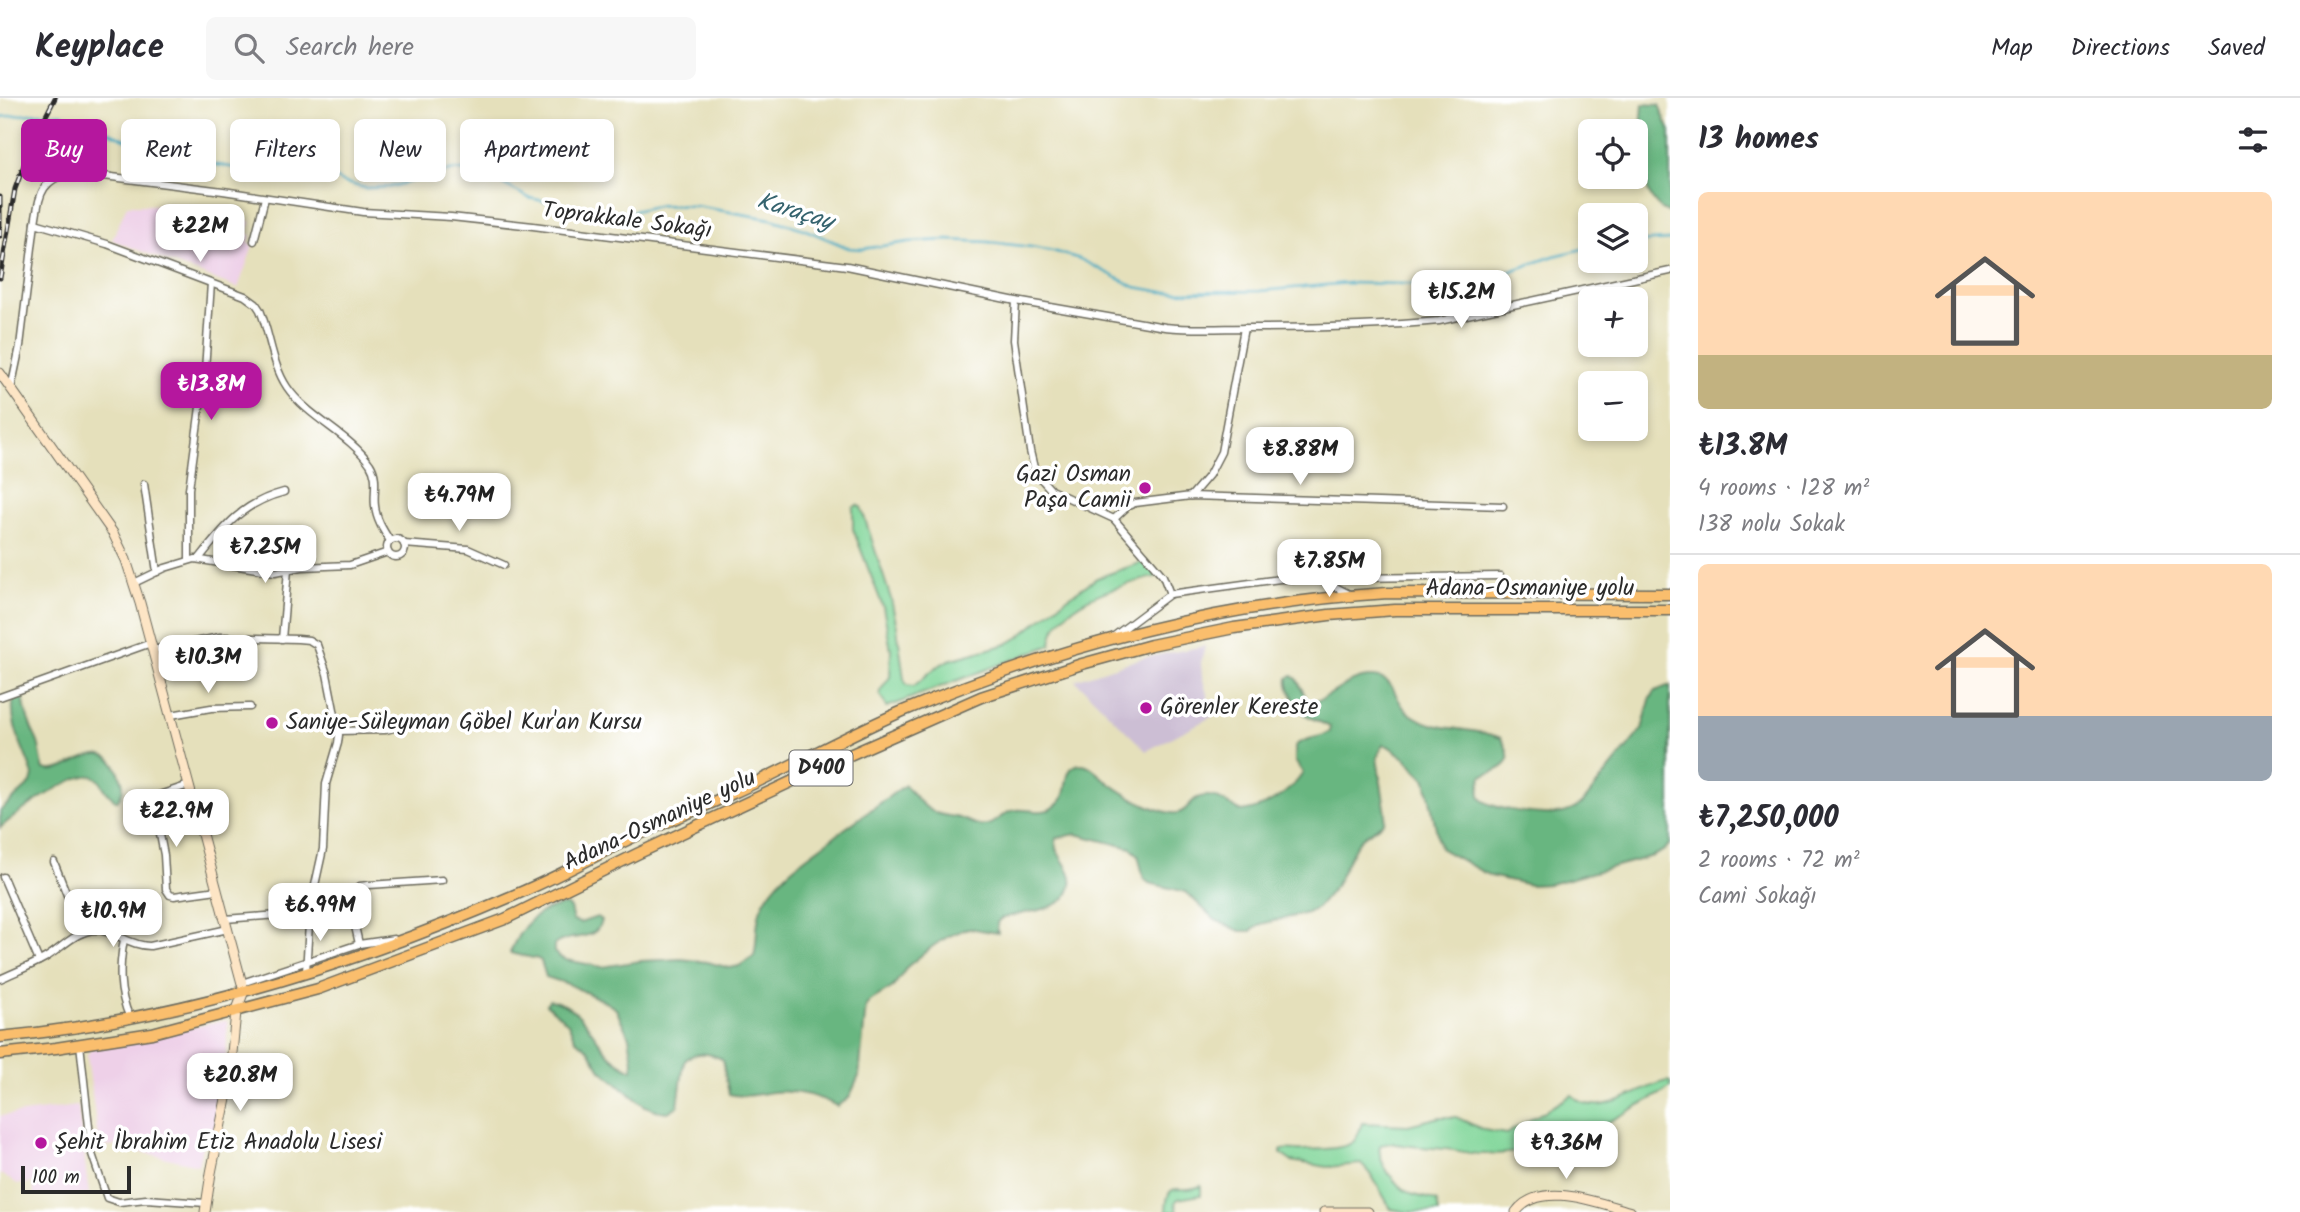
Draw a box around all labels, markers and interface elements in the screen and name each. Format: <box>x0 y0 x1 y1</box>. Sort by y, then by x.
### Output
search box <box>206 17 696 80</box>
text: Keyplace <box>35 22 164 75</box>
text: Search here <box>286 27 414 69</box>
icon: search <box>230 29 268 67</box>
text: Map <box>1991 29 2033 68</box>
text: Directions <box>2071 29 2170 68</box>
text: Saved <box>2208 29 2265 68</box>
text: 13 homes <box>1698 116 1819 164</box>
chip: Buy <box>21 119 107 182</box>
chip: Rent <box>121 119 216 182</box>
chip: Filters <box>230 119 340 182</box>
chip: New <box>354 119 446 182</box>
chip: Apartment <box>460 119 614 182</box>
map controls <box>1578 119 1648 441</box>
button: locate <box>1578 119 1648 189</box>
icon: filters <box>2234 121 2272 159</box>
water label: Karaçay <box>752 182 842 243</box>
street label: Toprakkale Sokağı <box>540 193 714 249</box>
button: layers <box>1578 203 1648 273</box>
pin: ₺22M <box>159 204 241 264</box>
text: ₺22M <box>172 209 228 245</box>
icon: home <box>1922 238 2048 364</box>
pin: ₺15.2M <box>1404 271 1518 330</box>
text: ₺15.2M <box>1427 275 1495 311</box>
button: + <box>1578 287 1648 357</box>
pin: ₺13.8M <box>154 362 268 422</box>
text: ₺13.8M <box>177 367 245 403</box>
button: − <box>1578 371 1648 441</box>
text: ₺13.8M <box>1698 423 1788 471</box>
pin: ₺8.88M <box>1243 428 1357 487</box>
text: ₺8.88M <box>1262 432 1338 468</box>
place label: Gazi Osman Paşa Camii <box>1016 457 1133 519</box>
text: 4 rooms · 128 m² <box>1698 471 1869 507</box>
pin: ₺4.79M <box>402 474 516 533</box>
text: ₺4.79M <box>424 478 494 514</box>
marker: Gazi Osman Paşa Camii <box>1137 480 1153 496</box>
text: 138 nolu Sokak <box>1698 507 1845 543</box>
pin: ₺7.25M <box>208 526 322 585</box>
text: ₺7.25M <box>229 530 301 566</box>
pin: ₺7.85M <box>1272 540 1386 599</box>
text: ₺7.85M <box>1293 544 1365 580</box>
street label: Adana-Osmaniye yolu <box>1426 571 1634 607</box>
icon: home <box>1922 610 2048 736</box>
pin: ₺10.3M <box>151 636 265 695</box>
text: ₺10.3M <box>175 640 241 676</box>
place label: Görenler Kereste <box>1160 690 1318 726</box>
marker: Görenler Kereste <box>1138 700 1154 716</box>
place label: Saniye-Süleyman Göbel Kur'an Kursu <box>286 705 642 741</box>
marker: Saniye-Süleyman Göbel Kur'an Kursu <box>264 715 280 731</box>
road number: D400 <box>790 750 852 786</box>
street label: Adana-Osmaniye yolu <box>558 761 762 881</box>
pin: ₺22.9M <box>119 790 233 849</box>
text: ₺22.9M <box>139 794 213 830</box>
text: ₺7,250,000 <box>1698 795 1839 843</box>
text: 2 rooms · 72 m² <box>1698 843 1860 879</box>
text: Cami Sokağı <box>1698 879 1817 915</box>
pin: ₺6.99M <box>263 884 377 943</box>
text: ₺6.99M <box>284 888 356 924</box>
pin: ₺10.9M <box>56 890 170 949</box>
text: ₺10.9M <box>80 894 146 930</box>
pin: ₺20.8M <box>183 1054 297 1113</box>
text: ₺20.8M <box>203 1058 277 1094</box>
pin: ₺9.36M <box>1509 1122 1623 1181</box>
place label: Şehit İbrahim Etiz Anadolu Lisesi <box>55 1125 384 1161</box>
text: ₺9.36M <box>1530 1126 1602 1162</box>
marker: Şehit İbrahim Etiz Anadolu Lisesi <box>33 1135 49 1151</box>
scale bar <box>21 1163 131 1195</box>
text: 100 m <box>32 1163 80 1193</box>

